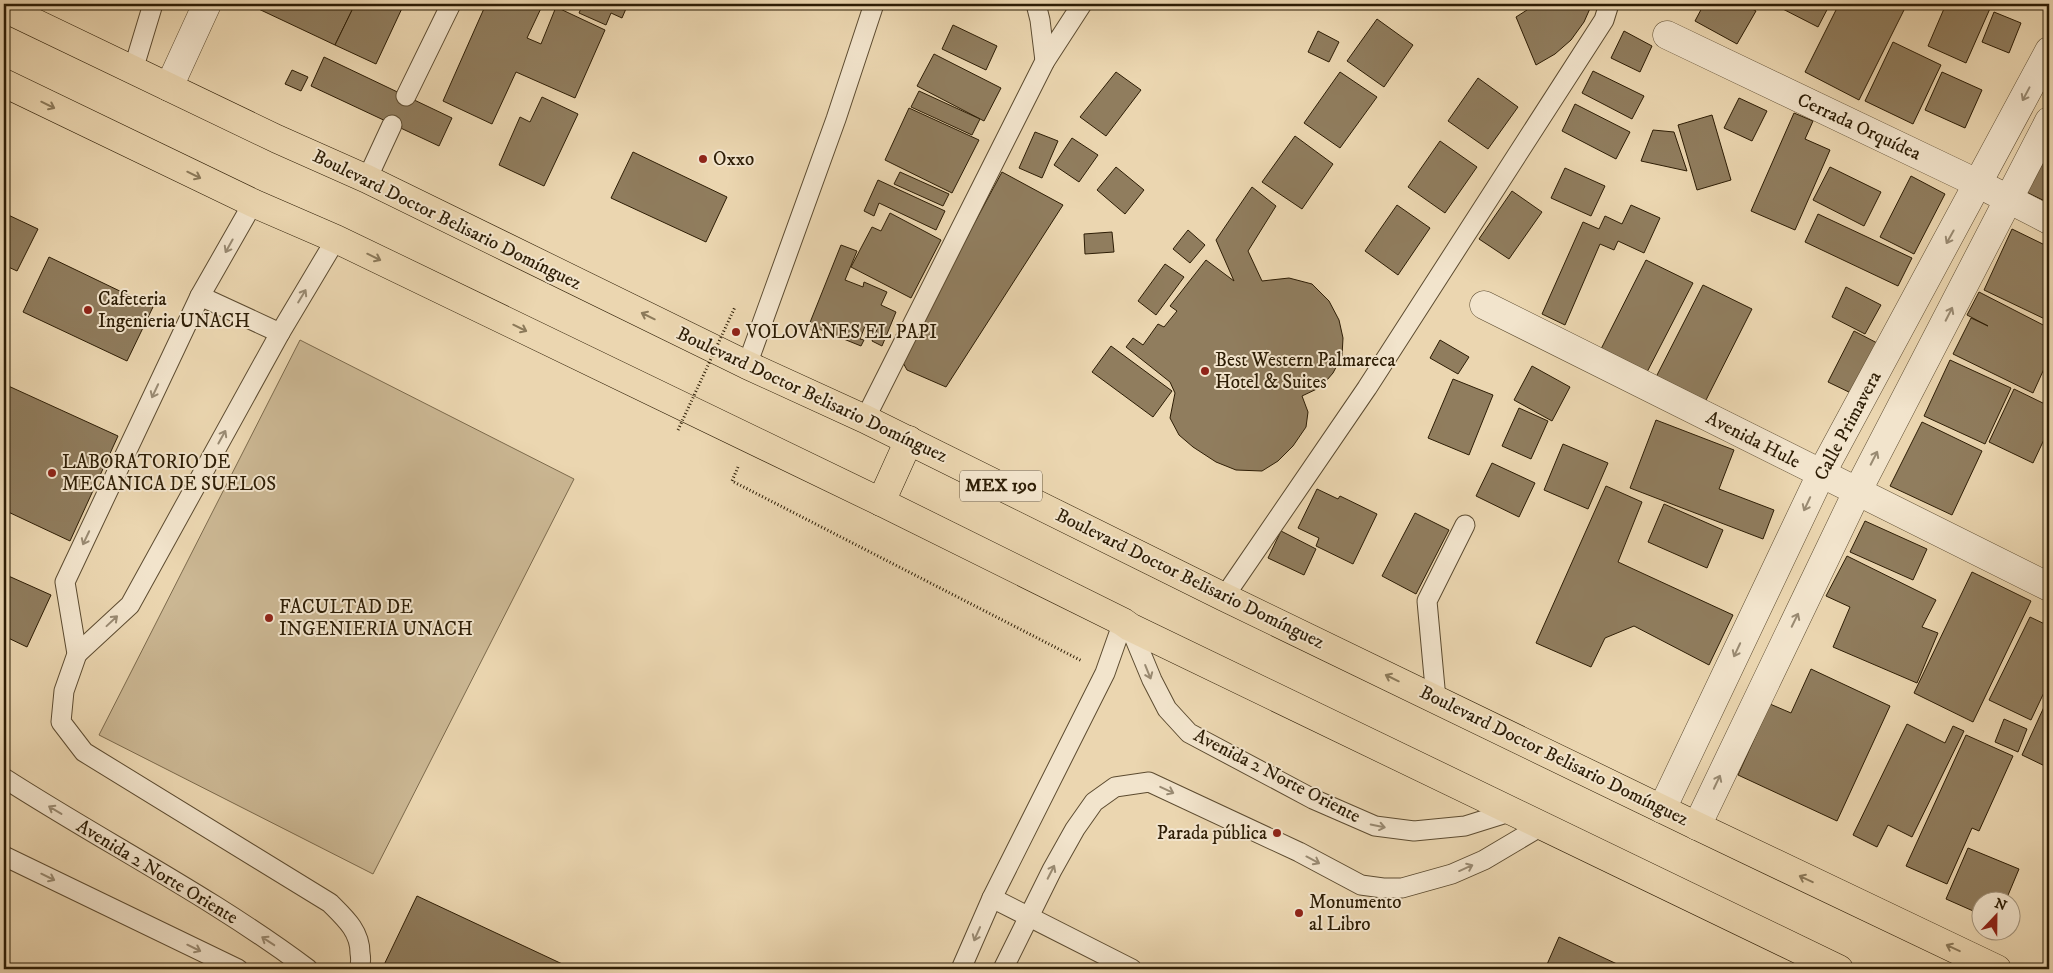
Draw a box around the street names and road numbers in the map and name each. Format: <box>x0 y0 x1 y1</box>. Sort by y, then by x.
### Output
street label: Cerrada Orquídea <box>1793 88 1924 167</box>
street label: Boulevard Doctor Belisario Domínguez <box>309 145 585 295</box>
street label: Boulevard Doctor Belisario Domínguez <box>673 322 951 468</box>
street label: Calle Primavera <box>1810 367 1886 485</box>
street label: Avenida Hule <box>1702 406 1804 474</box>
road number: MEX 190 <box>960 471 1042 502</box>
street label: Boulevard Doctor Belisario Domínguez <box>1052 504 1328 654</box>
street label: Boulevard Doctor Belisario Domínguez <box>1416 681 1692 831</box>
street label: Avenida 2 Norte Oriente <box>1190 724 1364 828</box>
street label: Avenida 2 Norte Oriente <box>72 815 242 929</box>

